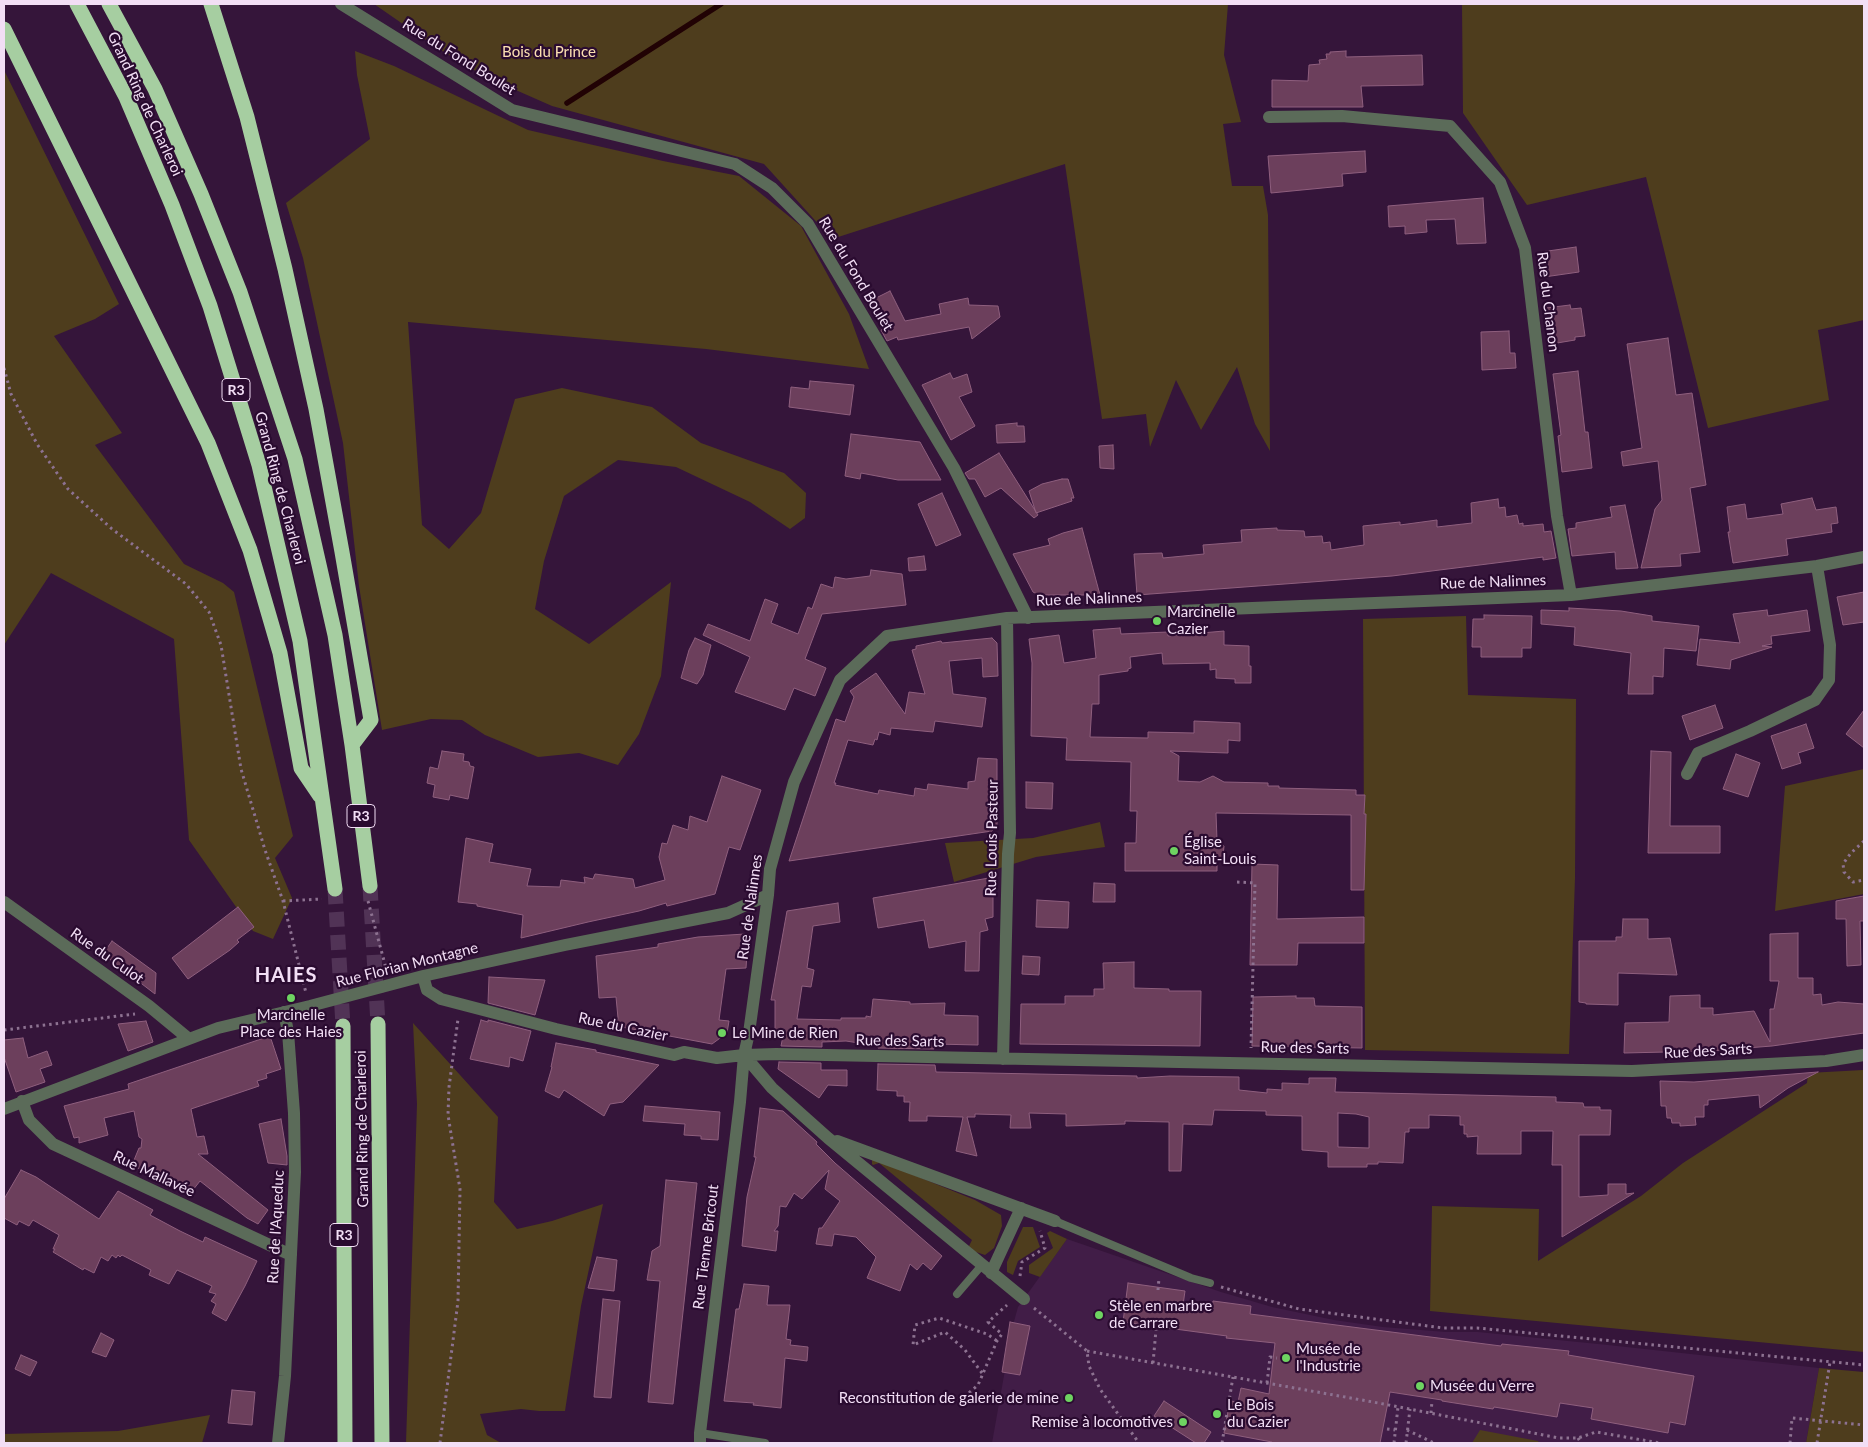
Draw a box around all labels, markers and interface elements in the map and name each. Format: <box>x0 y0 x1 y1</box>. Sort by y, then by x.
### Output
street label: Rue du Fond Boulet <box>399 15 519 99</box>
street label: Grand Ring de Charleroi <box>104 29 186 179</box>
park label: Bois du Prince <box>502 43 596 61</box>
street label: Rue du Fond Boulet <box>815 214 897 334</box>
street label: Rue du Chanon <box>1533 251 1563 353</box>
road number: R3 <box>222 378 250 402</box>
street label: Grand Ring de Charleroi <box>251 410 309 566</box>
street label: Rue de Nalinnes <box>1440 571 1546 593</box>
street label: Rue de Nalinnes <box>1036 588 1142 610</box>
place label: Marcinelle Cazier <box>1167 603 1235 638</box>
marker: Marcinelle Cazier <box>1151 615 1163 627</box>
street label: Rue Louis Pasteur <box>982 779 1002 897</box>
road number: R3 <box>347 804 375 828</box>
place label: Église Saint-Louis <box>1184 833 1256 868</box>
marker: Église Saint-Louis <box>1168 845 1180 857</box>
street label: Rue de Nalinnes <box>734 853 766 961</box>
street label: Rue du Culot <box>67 924 147 988</box>
street label: Rue Florian Montagne <box>334 939 480 991</box>
district label: HAIES <box>254 964 318 988</box>
marker: Marcinelle Place des Haies <box>285 992 297 1004</box>
place label: Marcinelle Place des Haies <box>240 1006 342 1041</box>
street label: Rue du Cazier <box>577 1009 669 1045</box>
place label: Le Mine de Rien <box>732 1024 838 1042</box>
marker: Le Mine de Rien <box>716 1027 728 1039</box>
street label: Rue des Sarts <box>856 1031 944 1051</box>
street label: Rue des Sarts <box>1261 1038 1349 1058</box>
street label: Rue des Sarts <box>1663 1040 1753 1062</box>
street label: Grand Ring de Charleroi <box>352 1050 372 1208</box>
street label: Rue Mallavée <box>110 1147 198 1201</box>
street label: Rue de l'Aqueduc <box>264 1170 288 1284</box>
street label: Rue Tienne Bricout <box>689 1183 723 1311</box>
road number: R3 <box>330 1224 358 1246</box>
place label: Stèle en marbre de Carrare <box>1109 1297 1212 1332</box>
marker: Stèle en marbre de Carrare <box>1093 1309 1105 1321</box>
place label: Musée de l'Industrie <box>1296 1340 1361 1375</box>
marker: Musée de l'Industrie <box>1280 1352 1292 1364</box>
place label: Musée du Verre <box>1430 1377 1534 1395</box>
marker: Musée du Verre <box>1414 1380 1426 1392</box>
place label: Reconstitution de galerie de mine <box>839 1389 1059 1407</box>
marker: Reconstitution de galerie de mine <box>1063 1392 1075 1404</box>
place label: Le Bois du Cazier <box>1227 1396 1289 1431</box>
marker: Le Bois du Cazier <box>1211 1408 1223 1420</box>
place label: Remise à locomotives <box>1031 1413 1173 1431</box>
marker: Remise à locomotives <box>1177 1416 1189 1428</box>

